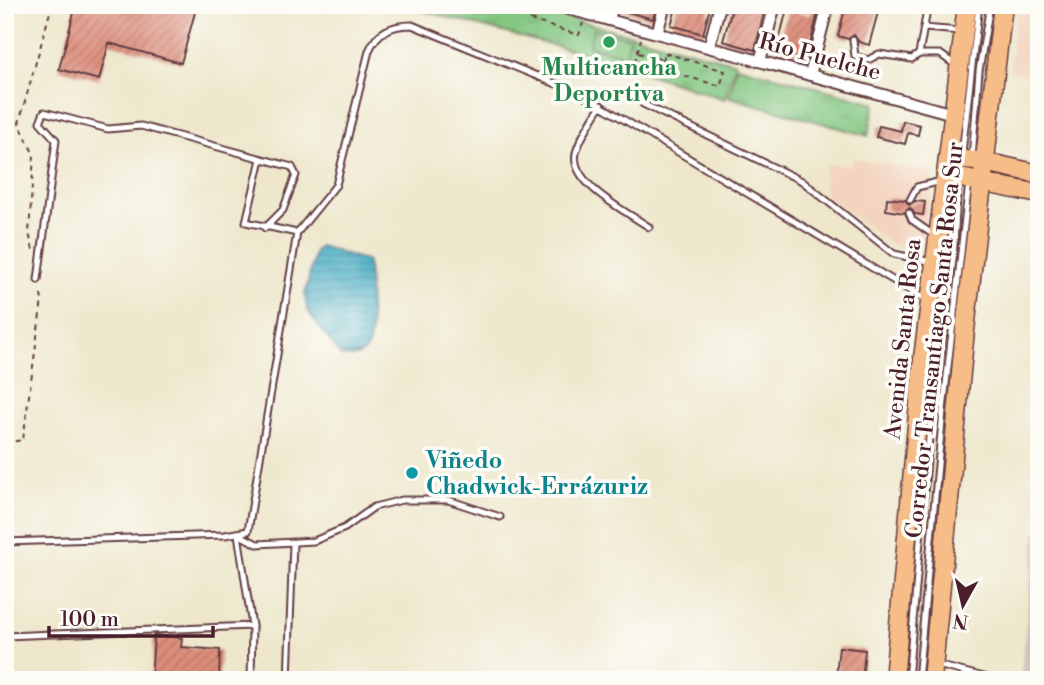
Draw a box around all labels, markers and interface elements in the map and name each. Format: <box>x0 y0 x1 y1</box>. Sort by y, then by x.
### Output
street label: Río Puelche <box>756 27 884 87</box>
marker: Multicancha Deportiva <box>601 34 617 50</box>
place label: Multicancha Deportiva <box>541 54 677 108</box>
street label: Corredor Transantiago Santa Rosa Sur <box>900 140 970 540</box>
street label: Avenida Santa Rosa <box>878 237 928 442</box>
place label: Viñedo Chadwick-Errázuriz <box>425 447 648 501</box>
marker: Viñedo Chadwick-Errázuriz <box>404 465 420 481</box>
north arrow <box>928 570 998 640</box>
scale bar <box>49 594 214 638</box>
text: 100 m <box>60 607 119 633</box>
text: N <box>952 608 970 634</box>

